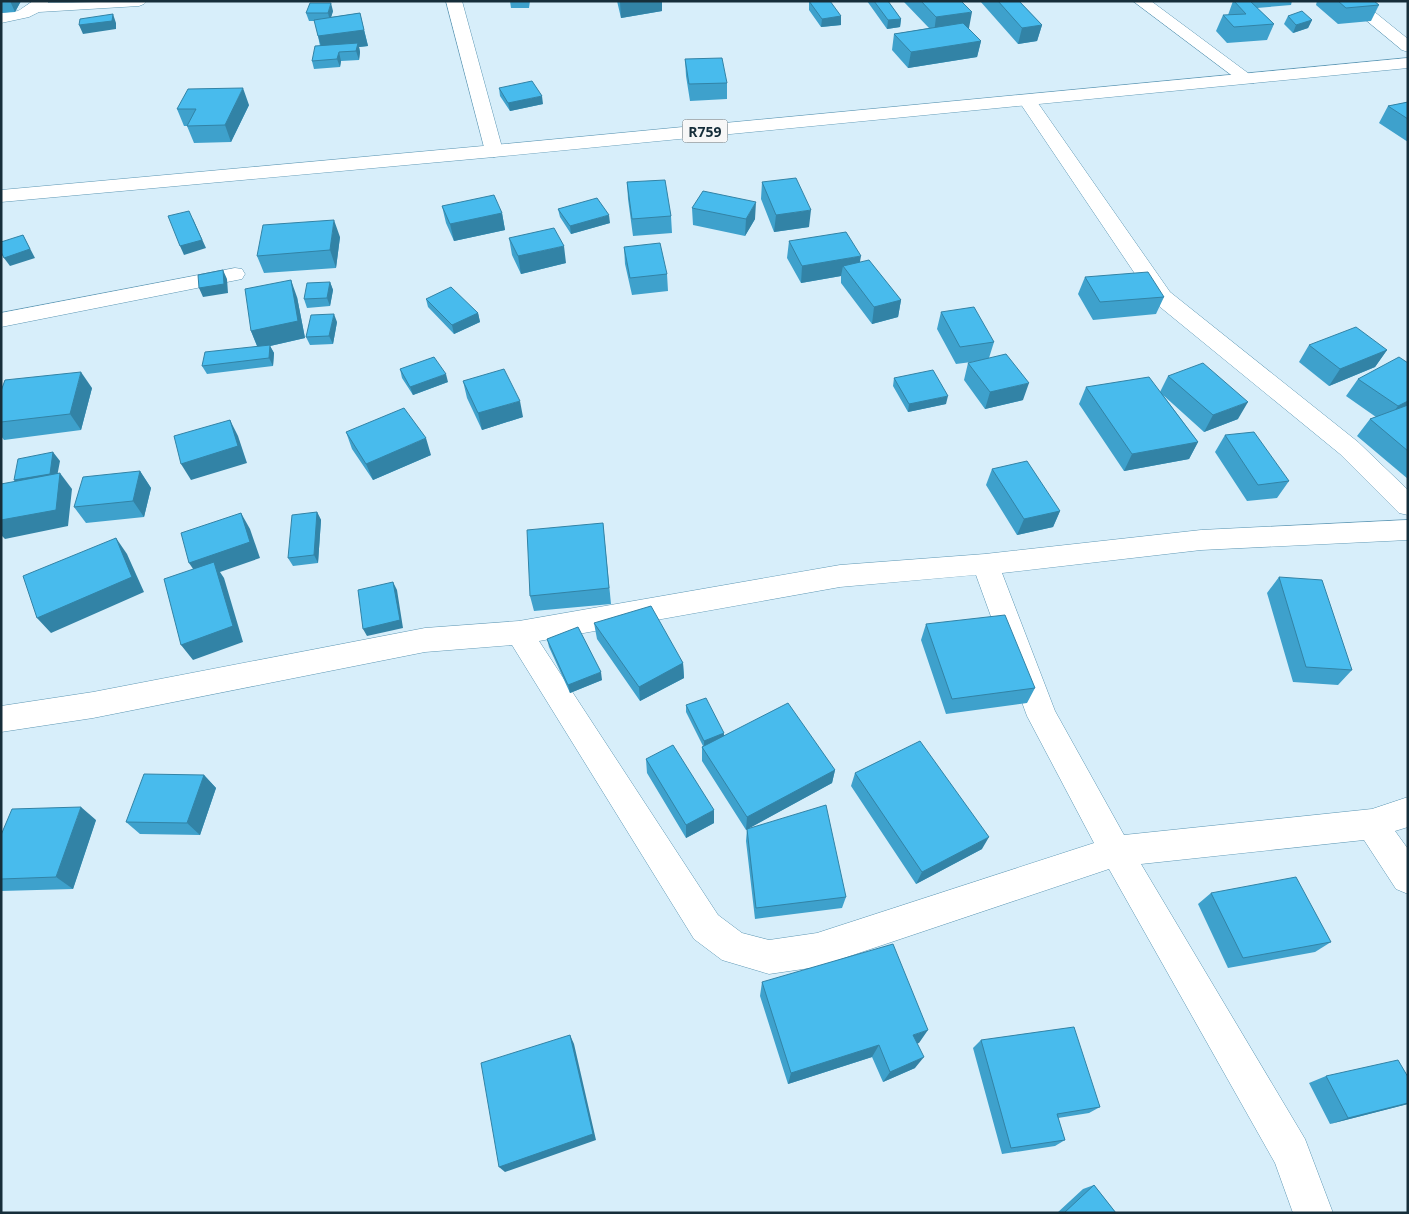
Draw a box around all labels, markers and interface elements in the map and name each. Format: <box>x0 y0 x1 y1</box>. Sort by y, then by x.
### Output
road number: R759 <box>682 120 728 142</box>

